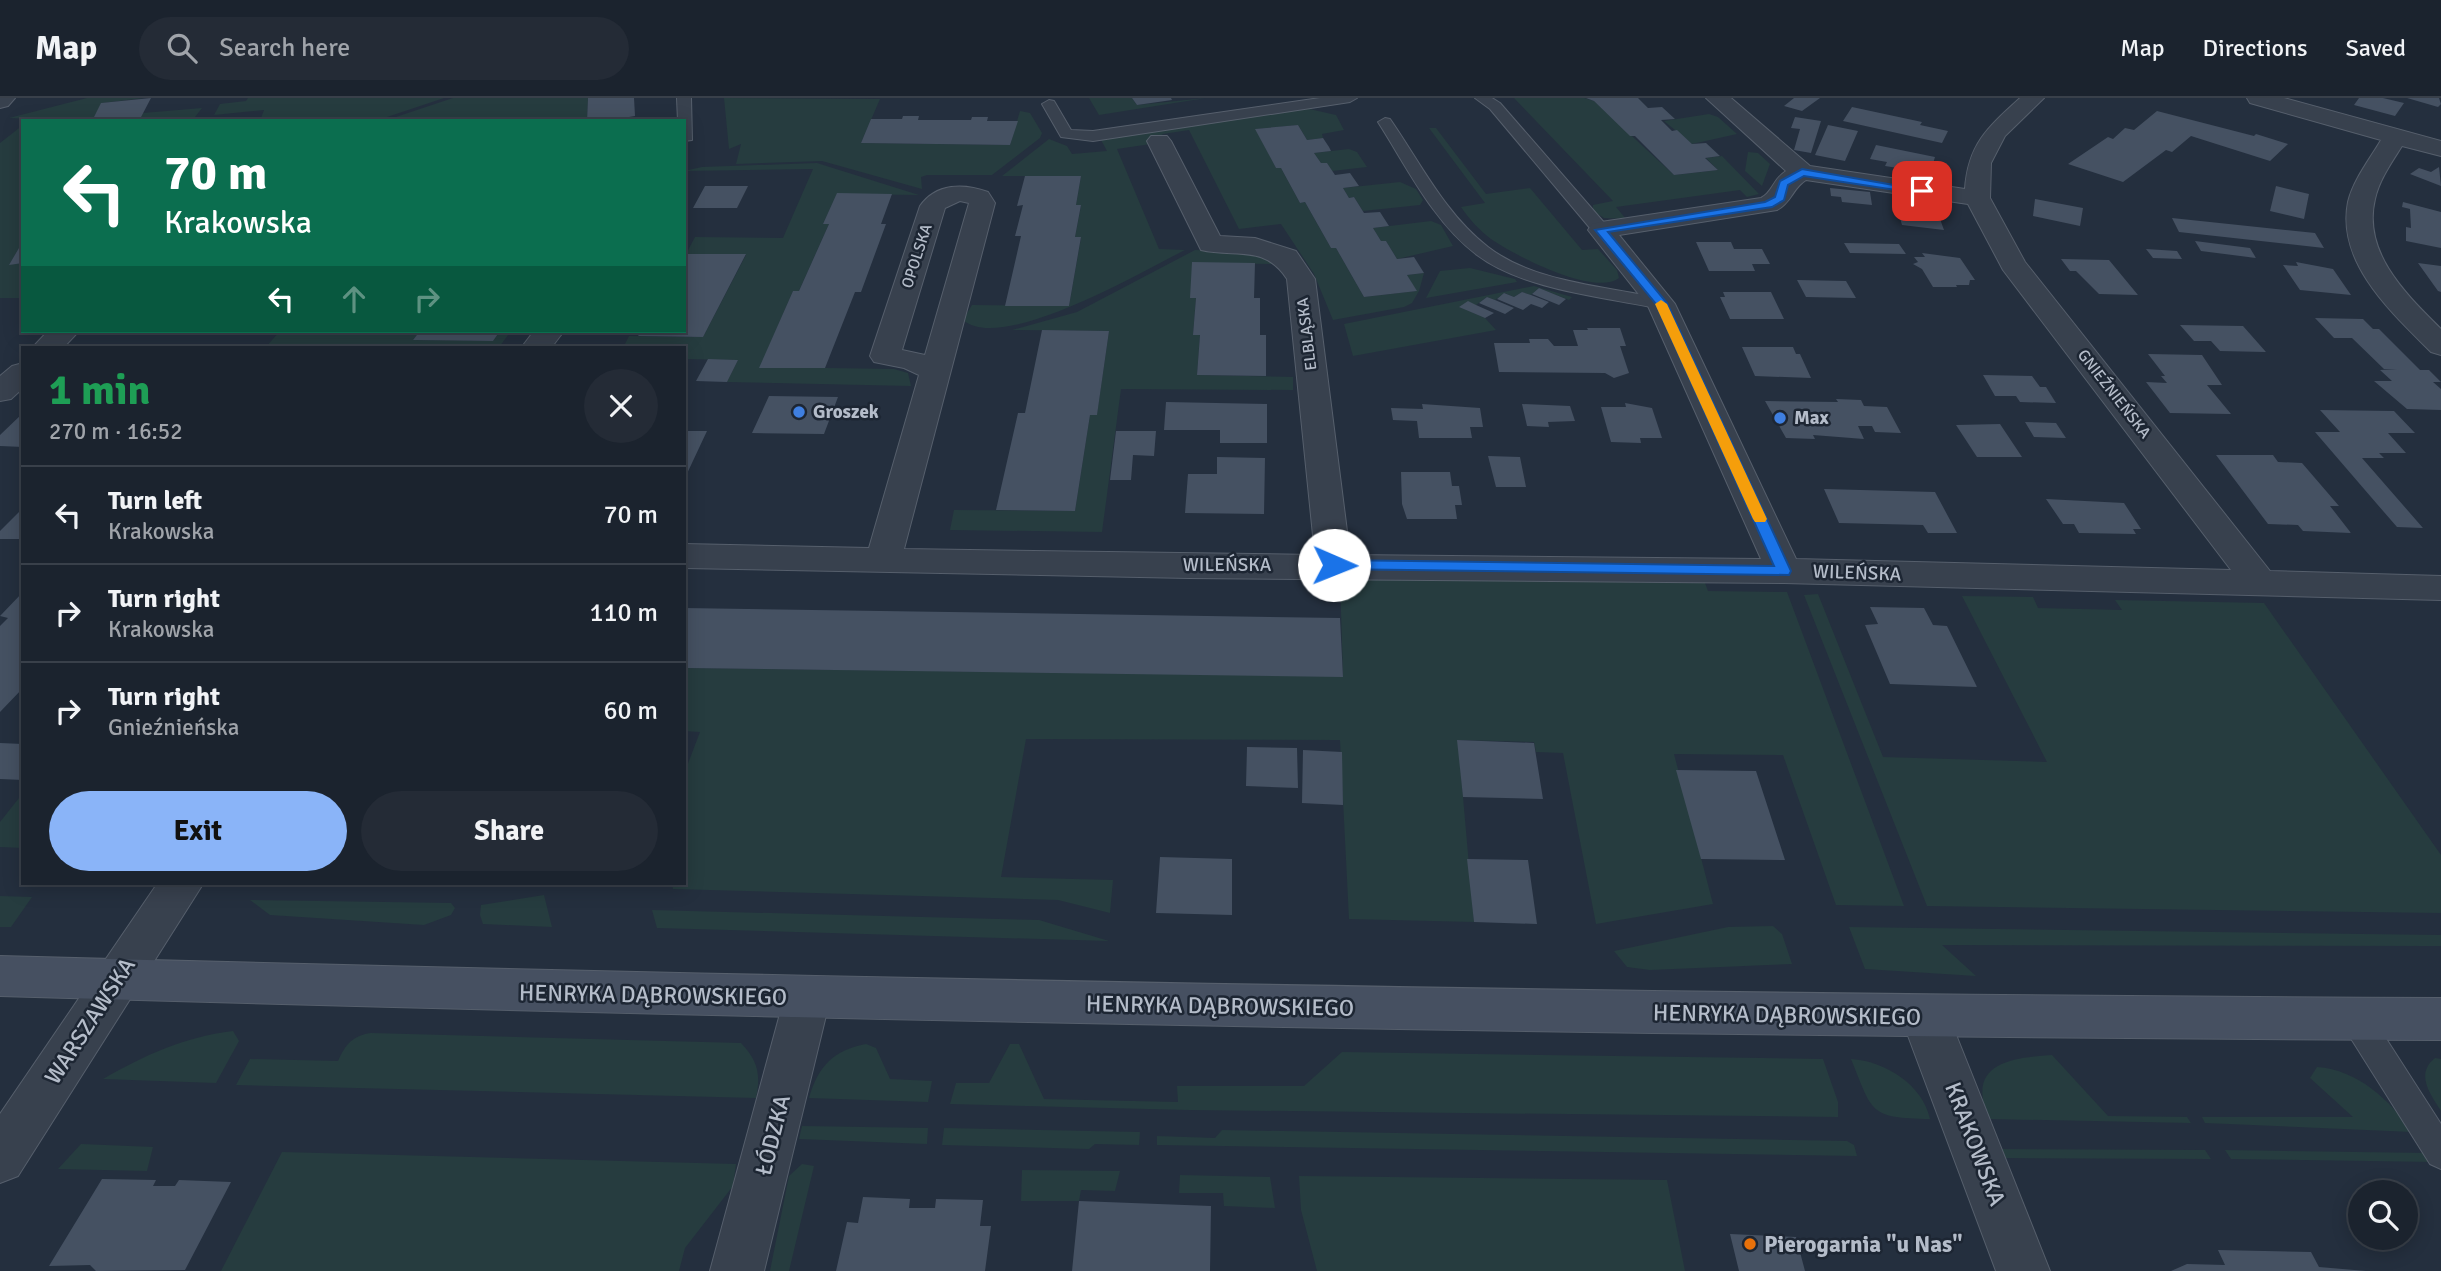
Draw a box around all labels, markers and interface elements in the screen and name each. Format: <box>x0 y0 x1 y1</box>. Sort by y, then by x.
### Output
search box <box>139 17 629 80</box>
text: Map <box>35 28 97 69</box>
icon: search <box>163 29 201 67</box>
text: Search here <box>219 32 350 64</box>
text: Map <box>2120 33 2165 63</box>
text: Directions <box>2203 33 2308 63</box>
text: Saved <box>2346 33 2406 63</box>
text: 70 m <box>164 143 267 203</box>
icon: left <box>49 147 140 238</box>
pin <box>1892 161 1952 221</box>
icon: arrive <box>1903 172 1941 210</box>
text: Krakowska <box>164 203 312 242</box>
street label: OPOLSKA <box>897 221 937 291</box>
icon: left <box>262 280 300 318</box>
icon: ahead <box>335 280 373 318</box>
icon: right <box>408 280 446 318</box>
street label: ELBLĄSKA <box>1293 296 1321 372</box>
street label: GNIEŹNIEŃSKA <box>2073 345 2155 443</box>
text: 1 min <box>49 365 150 416</box>
button: close <box>584 369 658 443</box>
place label: Groszek <box>813 400 879 424</box>
marker: Groszek <box>791 404 807 420</box>
place label: Max <box>1794 406 1830 430</box>
marker: Max <box>1772 410 1788 426</box>
text: 270 m · 16:52 <box>49 417 183 446</box>
text: Turn left <box>108 485 202 517</box>
icon: left <box>49 496 87 534</box>
text: 70 m <box>603 499 658 531</box>
text: Krakowska <box>108 517 214 546</box>
position arrow <box>1297 528 1371 602</box>
street label: WILEŃSKA <box>1183 553 1272 577</box>
street label: WILEŃSKA <box>1812 559 1902 587</box>
text: Turn right <box>108 583 220 615</box>
icon: right <box>49 594 87 632</box>
text: 110 m <box>589 597 658 629</box>
text: Krakowska <box>108 615 214 644</box>
text: Turn right <box>108 681 220 713</box>
icon: right <box>49 692 87 730</box>
text: 60 m <box>603 695 658 727</box>
text: Gnieźnieńska <box>108 713 239 742</box>
button: Exit <box>49 791 347 871</box>
button: Share <box>361 791 658 871</box>
street label: WARSZAWSKA <box>38 952 142 1090</box>
street label: HENRYKA DĄBROWSKIEGO <box>519 978 787 1012</box>
street label: HENRYKA DĄBROWSKIEGO <box>1086 989 1354 1023</box>
street label: HENRYKA DĄBROWSKIEGO <box>1653 998 1921 1032</box>
street label: KRAKOWSKA <box>1938 1078 2012 1210</box>
street label: ŁÓDZKA <box>749 1092 797 1178</box>
map controls <box>2348 1180 2418 1250</box>
button: search <box>2348 1180 2418 1250</box>
place label: Pierogarnia "u Nas" <box>1764 1230 1962 1259</box>
marker: Pierogarnia "u Nas" <box>1742 1236 1758 1252</box>

